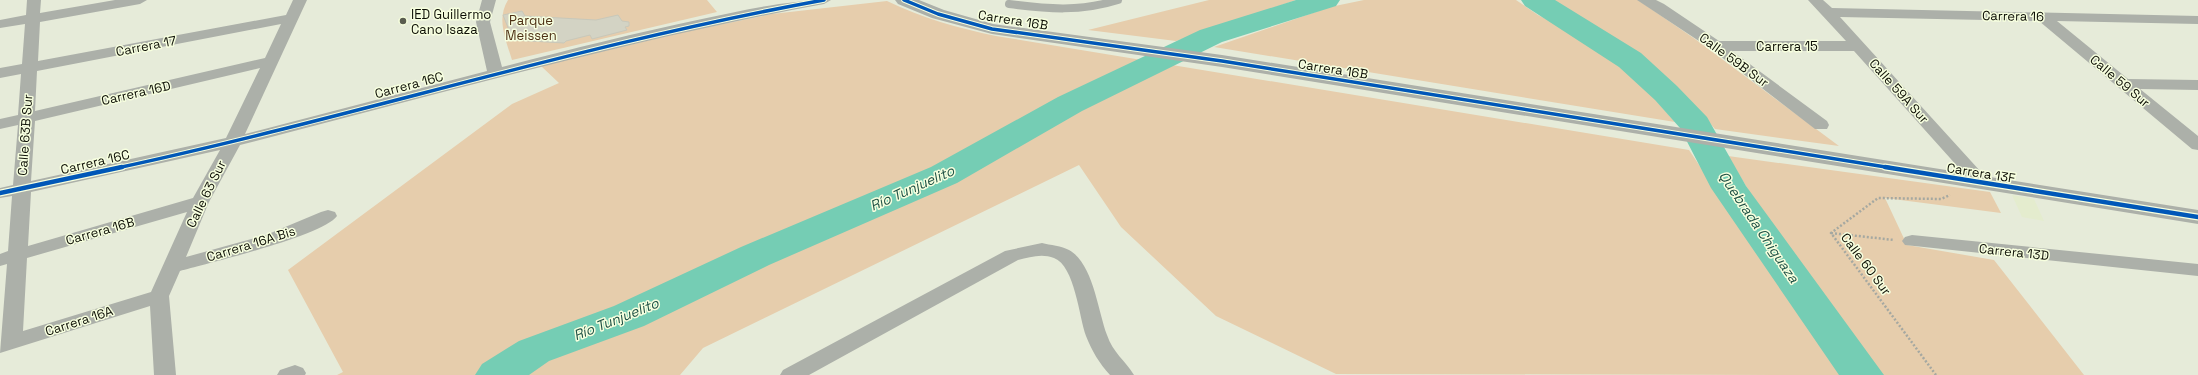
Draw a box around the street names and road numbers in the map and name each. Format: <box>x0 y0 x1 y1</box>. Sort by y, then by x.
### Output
street label: Carrera 16B <box>977 6 1049 34</box>
street label: Carrera 16 <box>1982 7 2044 25</box>
street label: Calle 59B Sur <box>1696 29 1772 91</box>
street label: Carrera 17 <box>114 32 178 60</box>
street label: Carrera 15 <box>1756 38 1818 55</box>
street label: Calle 59 Sur <box>2087 51 2154 111</box>
street label: Carrera 16B <box>1297 55 1369 83</box>
street label: Calle 59A Sur <box>1866 55 1933 127</box>
street label: Carrera 16C <box>373 68 445 102</box>
street label: Carrera 16D <box>100 77 172 109</box>
street label: Calle 63B Sur <box>14 94 36 176</box>
street label: Carrera 16C <box>59 146 131 178</box>
street label: Calle 63 Sur <box>182 157 230 231</box>
street label: Carrera 13F <box>1946 159 2016 187</box>
street label: Carrera 16B <box>64 213 136 249</box>
street label: Carrera 16A Bis <box>205 222 298 266</box>
street label: Calle 60 Sur <box>1837 229 1895 299</box>
street label: Carrera 13D <box>1978 240 2050 264</box>
street label: Carrera 16A <box>43 302 115 340</box>

